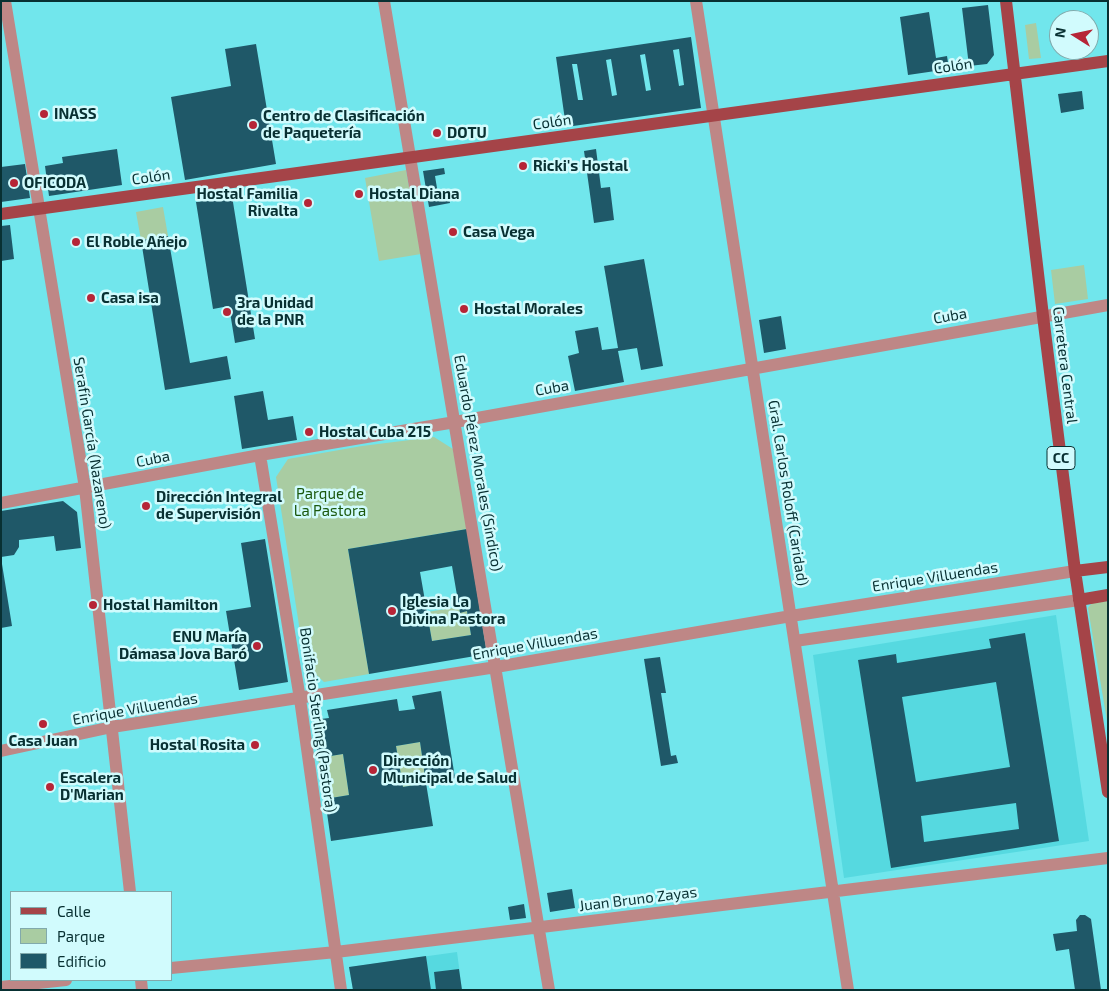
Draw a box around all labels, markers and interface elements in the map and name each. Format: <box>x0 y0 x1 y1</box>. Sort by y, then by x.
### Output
north arrow <box>1049 10 1099 60</box>
text: N <box>1050 26 1069 39</box>
street label: Colón <box>933 54 973 78</box>
place label: INASS <box>54 105 97 123</box>
place label: Centro de Clasificación de Paquetería <box>263 107 425 142</box>
marker: INASS <box>38 108 50 120</box>
street label: Colón <box>532 110 572 134</box>
marker: Centro de Clasificación de Paquetería <box>247 119 259 131</box>
place label: DOTU <box>447 124 487 142</box>
marker: DOTU <box>431 127 443 139</box>
place label: Ricki's Hostal <box>533 157 628 175</box>
marker: Ricki's Hostal <box>517 160 529 172</box>
street label: Colón <box>131 165 171 189</box>
place label: OFICODA <box>24 174 86 192</box>
marker: OFICODA <box>8 177 20 189</box>
place label: Hostal Familia Rivalta <box>196 185 298 220</box>
place label: Hostal Diana <box>369 185 460 203</box>
marker: Hostal Diana <box>353 188 365 200</box>
marker: Hostal Familia Rivalta <box>302 197 314 209</box>
place label: Casa Vega <box>463 223 535 241</box>
marker: Casa Vega <box>447 226 459 238</box>
place label: El Roble Añejo <box>86 233 187 251</box>
marker: El Roble Añejo <box>70 236 82 248</box>
place label: Casa isa <box>101 289 159 307</box>
marker: Casa isa <box>85 292 97 304</box>
place label: 3ra Unidad de la PNR <box>237 294 314 329</box>
place label: Hostal Morales <box>474 300 583 318</box>
marker: Hostal Morales <box>458 303 470 315</box>
street label: Cuba <box>932 304 968 328</box>
street label: Carretera Central <box>1049 305 1081 425</box>
marker: 3ra Unidad de la PNR <box>221 306 233 318</box>
street label: Eduardo Pérez Morales (Síndico) <box>450 353 506 573</box>
street label: Serafín García (Nazareno) <box>70 356 114 530</box>
street label: Cuba <box>534 376 570 400</box>
street label: Gral. Carlos Roloff (Caridad) <box>764 399 812 587</box>
place label: Hostal Cuba 215 <box>319 423 431 441</box>
marker: Hostal Cuba 215 <box>303 426 315 438</box>
road number: CC <box>1047 446 1075 469</box>
street label: Cuba <box>135 447 171 471</box>
park label: Parque de La Pastora <box>294 485 366 520</box>
place label: Dirección Integral de Supervisión <box>156 488 282 523</box>
marker: Dirección Integral de Supervisión <box>140 500 152 512</box>
street label: Enrique Villuendas <box>871 558 999 596</box>
place label: Iglesia La Divina Pastora <box>402 593 505 628</box>
place label: Hostal Hamilton <box>103 596 218 614</box>
marker: Hostal Hamilton <box>87 599 99 611</box>
marker: Iglesia La Divina Pastora <box>386 605 398 617</box>
street label: Enrique Villuendas <box>471 624 599 664</box>
street label: Bonifacio Sterling (Pastora) <box>296 626 340 814</box>
place label: ENU María Dámasa Jova Baró <box>119 628 247 663</box>
marker: ENU María Dámasa Jova Baró <box>251 640 263 652</box>
street label: Enrique Villuendas <box>71 689 199 729</box>
marker: Casa Juan <box>37 718 49 730</box>
place label: Casa Juan <box>8 732 78 750</box>
place label: Hostal Rosita <box>150 736 245 754</box>
marker: Hostal Rosita <box>249 739 261 751</box>
place label: Dirección Municipal de Salud <box>383 752 517 787</box>
marker: Dirección Municipal de Salud <box>367 764 379 776</box>
place label: Escalera D'Marian <box>60 769 124 804</box>
marker: Escalera D'Marian <box>44 781 56 793</box>
street label: Juan Bruno Zayas <box>578 883 698 915</box>
legend <box>10 891 172 981</box>
text: Calle <box>57 902 91 920</box>
text: Parque <box>57 927 105 945</box>
text: Edificio <box>57 952 106 970</box>

